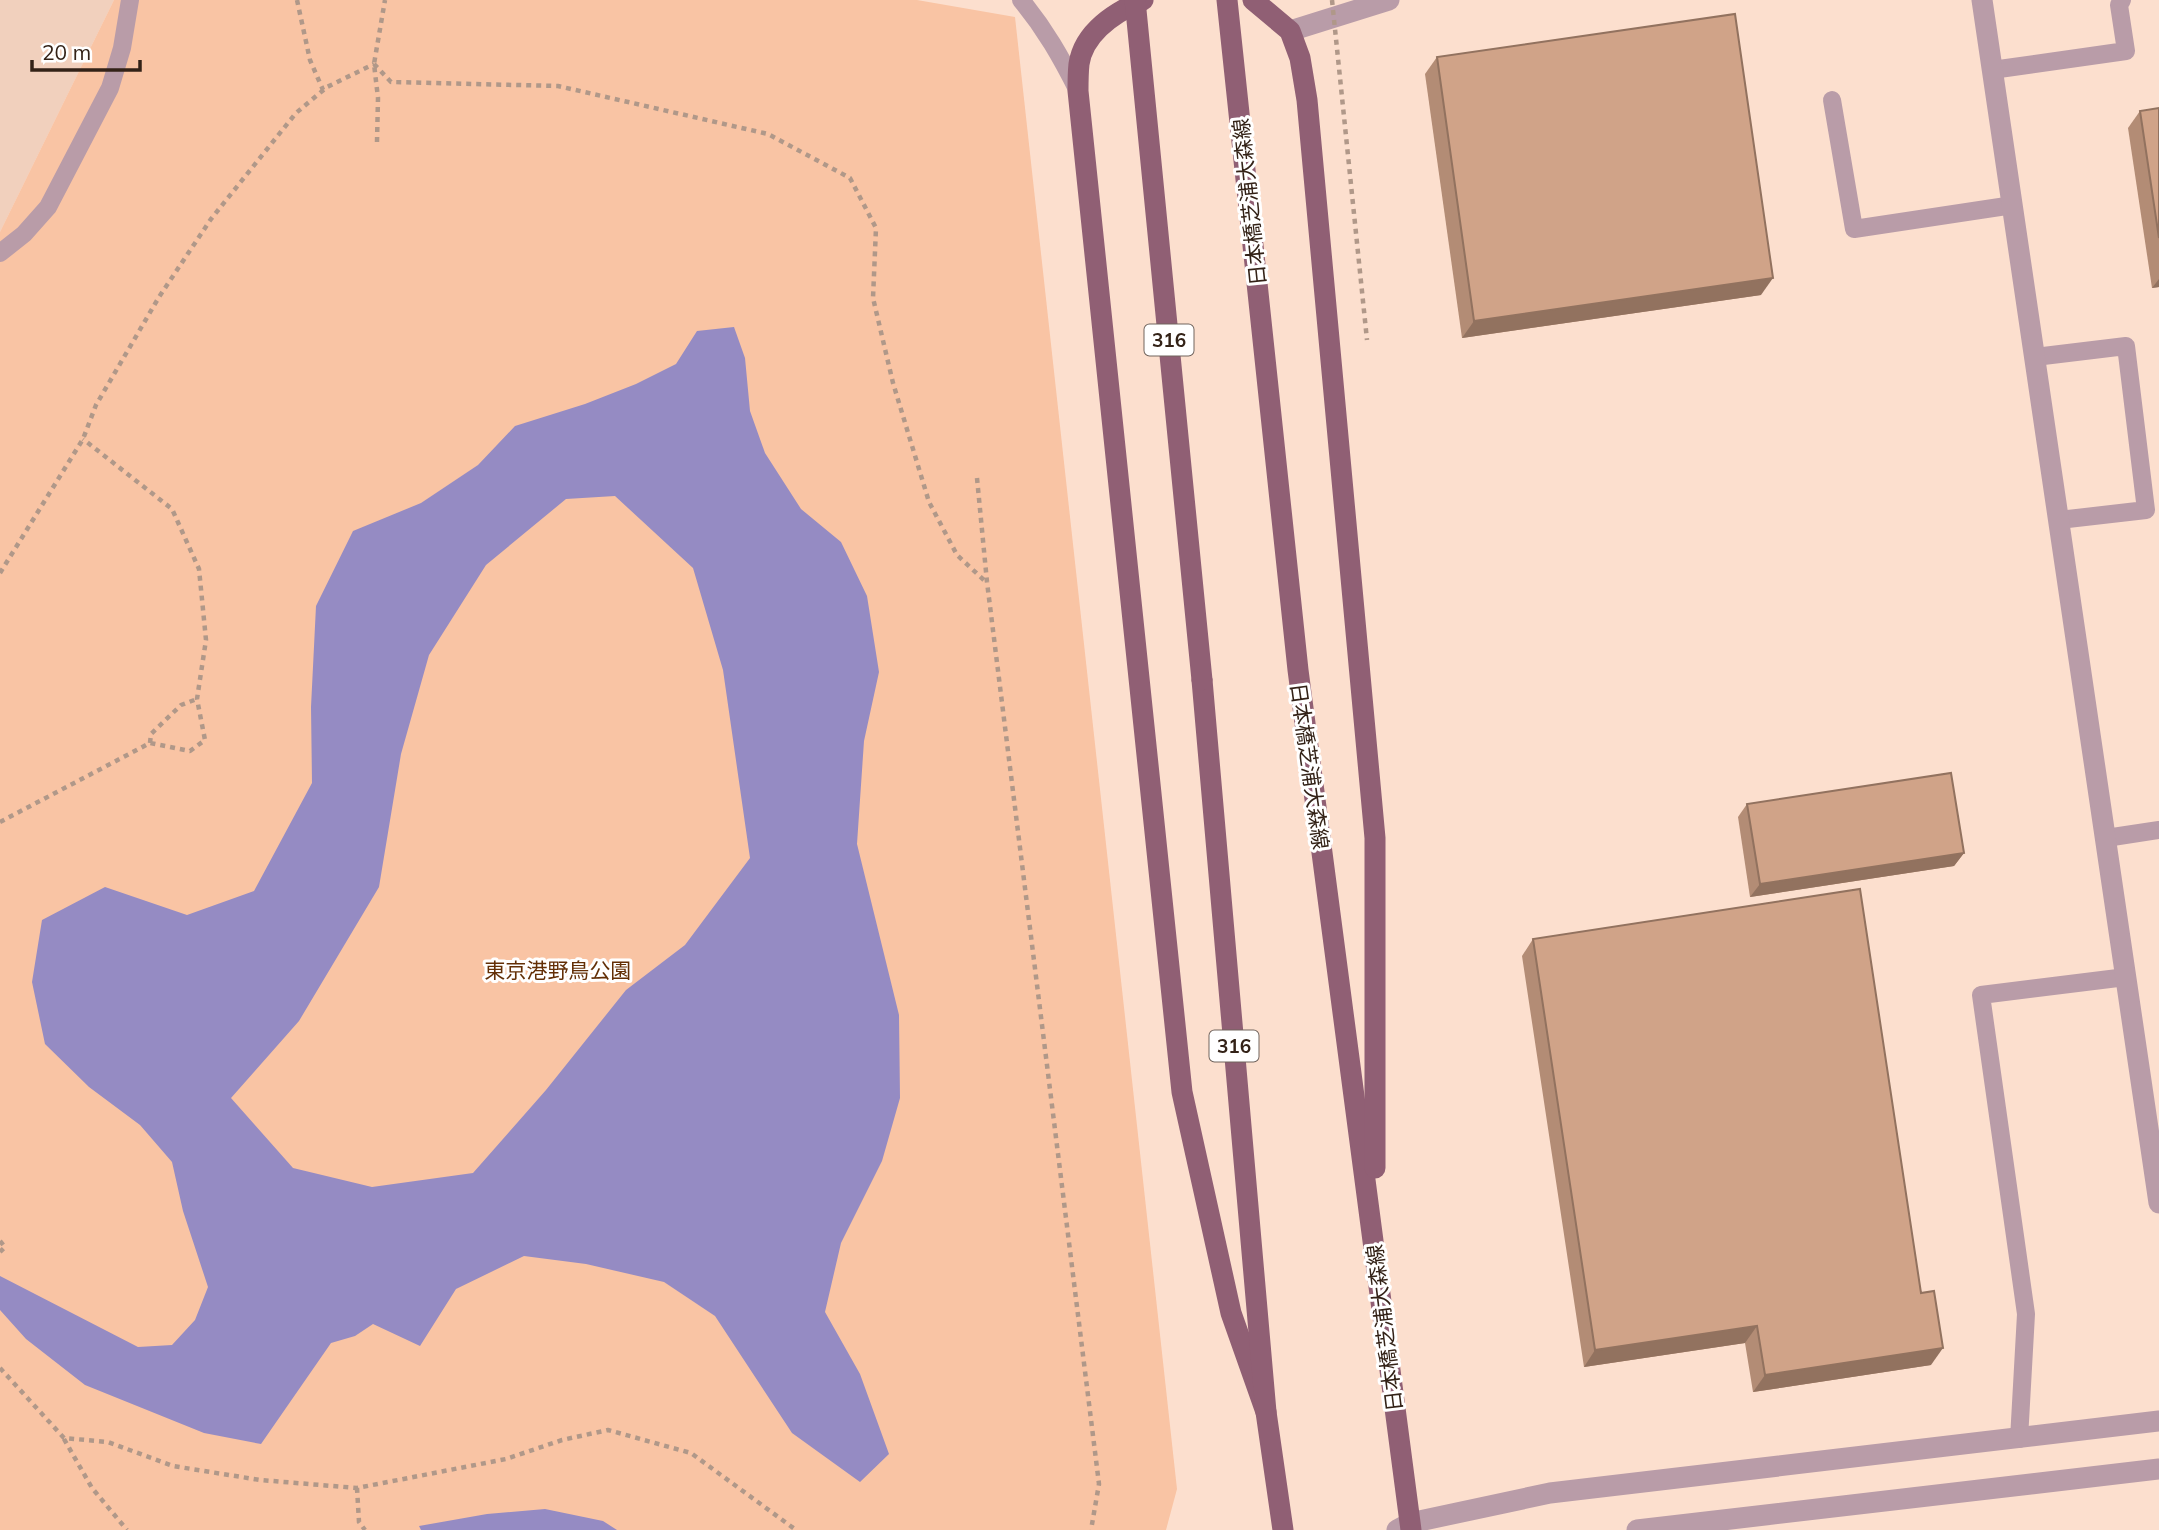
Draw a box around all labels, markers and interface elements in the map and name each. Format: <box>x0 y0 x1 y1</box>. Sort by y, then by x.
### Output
scale bar <box>32 28 140 72</box>
text: 20 m <box>42 39 91 65</box>
street label: 日本橋芝浦大森線 <box>1227 117 1271 287</box>
road number: 316 <box>1144 324 1194 356</box>
street label: 日本橋芝浦大森線 <box>1285 681 1335 851</box>
park label: 東京港野鳥公園 <box>485 957 632 983</box>
road number: 316 <box>1210 1030 1258 1062</box>
street label: 日本橋芝浦大森線 <box>1361 1243 1407 1413</box>

